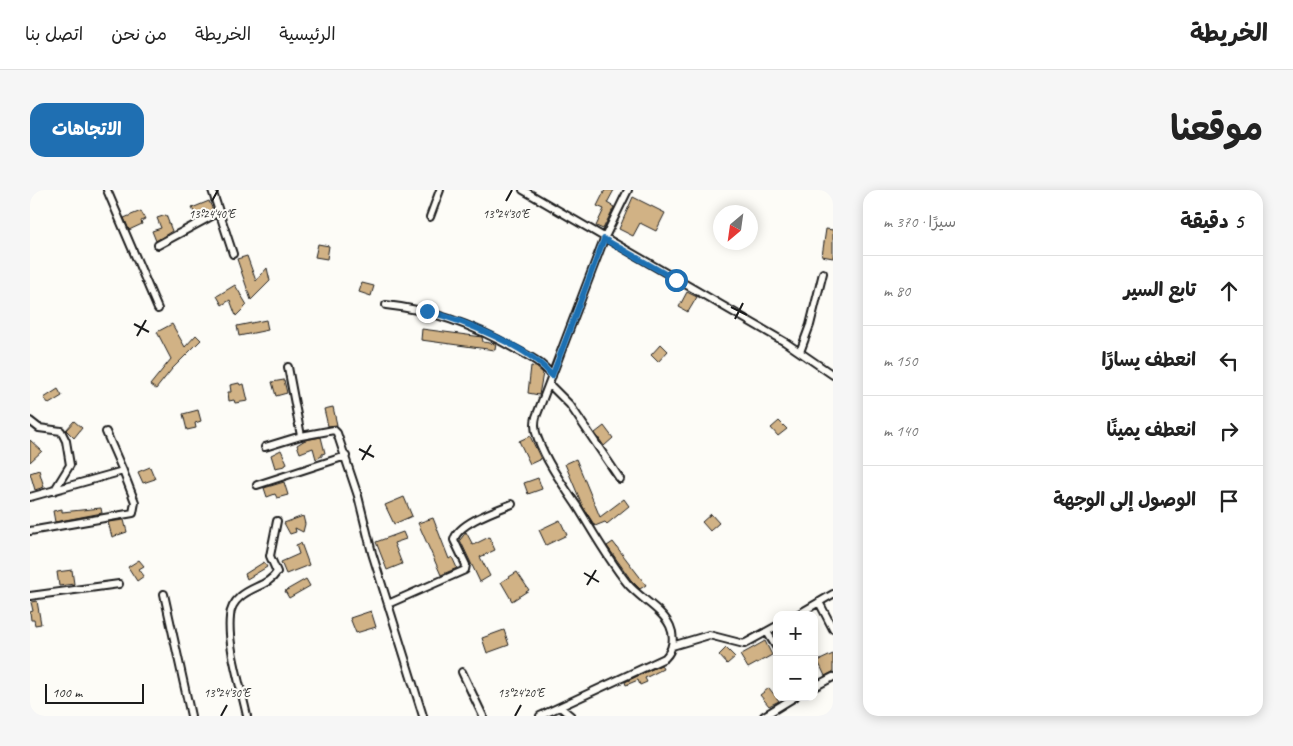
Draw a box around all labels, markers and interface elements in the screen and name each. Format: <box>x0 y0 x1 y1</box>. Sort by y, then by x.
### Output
text: الخريطة <box>1190 18 1268 48</box>
text: اتصل بنا <box>25 23 83 45</box>
text: من نحن <box>111 23 167 45</box>
text: الخريطة <box>195 23 251 45</box>
text: الرئيسية <box>279 23 336 45</box>
button: الاتجاهات <box>30 103 144 157</box>
text: موقعنا <box>1170 106 1263 151</box>
north arrow <box>713 205 758 250</box>
text: 13°24'40"E <box>189 206 237 222</box>
text: 13°24'30"E <box>483 206 531 222</box>
text: 5 دقيقة <box>1180 208 1243 234</box>
text: سيرًا · 370 m <box>883 212 956 232</box>
route start <box>665 269 688 292</box>
icon: ahead <box>1215 277 1243 305</box>
text: تابع السير <box>1124 278 1196 302</box>
text: 80 m <box>883 281 910 301</box>
route end <box>416 300 439 323</box>
icon: left <box>1215 347 1243 375</box>
text: انعطف يسارًا <box>1102 348 1196 372</box>
text: 150 m <box>883 351 917 371</box>
icon: right <box>1215 417 1243 445</box>
text: انعطف يمينًا <box>1107 418 1196 442</box>
text: 140 m <box>883 421 917 441</box>
icon: arrive <box>1215 487 1243 515</box>
text: الوصول إلى الوجهة <box>1053 488 1196 512</box>
map controls <box>773 611 818 701</box>
button: + <box>773 611 818 656</box>
button: − <box>773 656 818 701</box>
scale bar <box>45 681 144 704</box>
text: 100 m <box>52 684 82 701</box>
text: 13°24'30"E <box>204 685 252 701</box>
text: 13°24'20"E <box>498 685 546 701</box>

